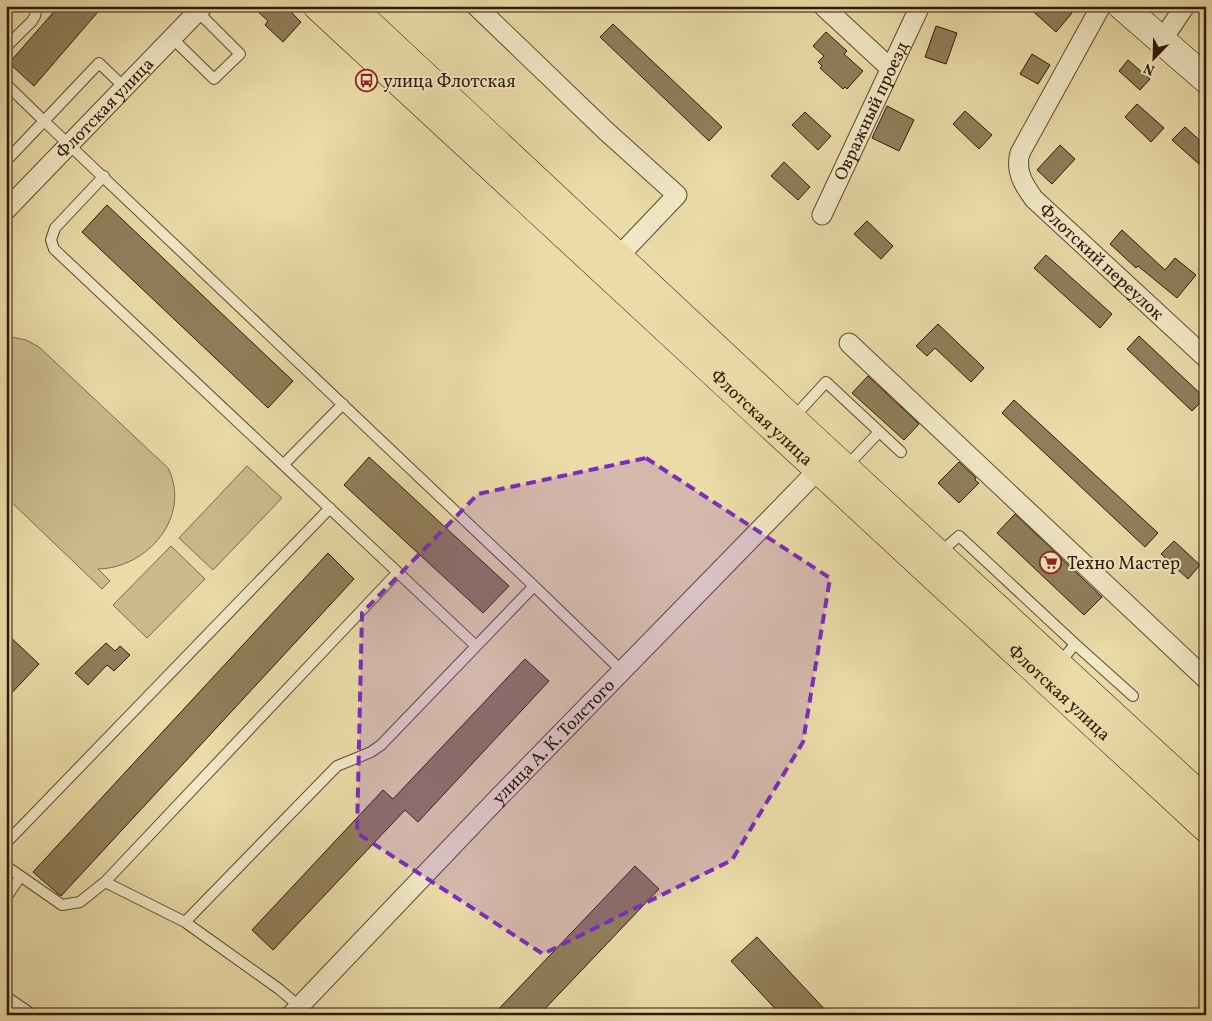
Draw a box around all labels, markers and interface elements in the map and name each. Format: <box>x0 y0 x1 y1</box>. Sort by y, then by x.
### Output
north arrow <box>1130 32 1180 82</box>
street label: Овражный проезд <box>829 38 916 185</box>
street label: Флотская улица <box>51 53 161 165</box>
text: N <box>1141 58 1158 79</box>
bus stop icon: улица Флотская <box>355 69 379 93</box>
place label: улица Флотская <box>383 70 516 95</box>
street label: Флотский переулок <box>1033 198 1169 327</box>
street label: Флотская улица <box>704 365 818 473</box>
supermarket icon: Техно Мастер <box>1039 551 1063 575</box>
place label: Техно Мастер <box>1067 552 1180 577</box>
street label: Флотская улица <box>1001 639 1115 747</box>
street label: улица А. К. Толстого <box>487 674 621 811</box>

